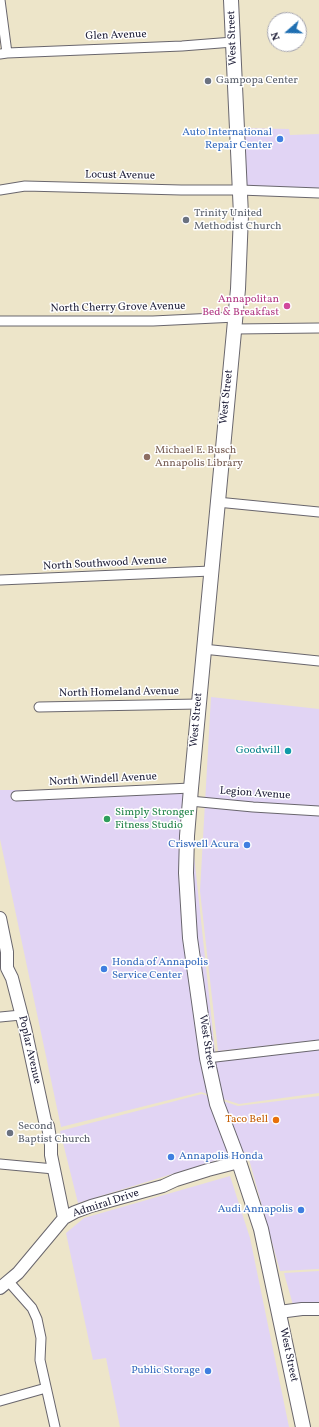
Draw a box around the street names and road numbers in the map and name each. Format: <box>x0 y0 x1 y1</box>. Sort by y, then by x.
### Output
street label: West Street <box>225 10 241 66</box>
street label: Glen Avenue <box>85 28 147 44</box>
street label: Locust Avenue <box>85 169 155 183</box>
street label: North Cherry Grove Avenue <box>50 300 186 316</box>
street label: West Street <box>218 369 236 425</box>
street label: North Southwood Avenue <box>43 554 167 574</box>
street label: North Homeland Avenue <box>59 685 179 701</box>
street label: West Street <box>188 692 206 748</box>
street label: North Windell Avenue <box>49 771 157 789</box>
street label: Legion Avenue <box>219 785 291 803</box>
street label: West Street <box>195 1014 217 1070</box>
street label: Poplar Avenue <box>15 1015 43 1085</box>
street label: Admiral Drive <box>71 1187 141 1221</box>
street label: West Street <box>276 1327 300 1383</box>

